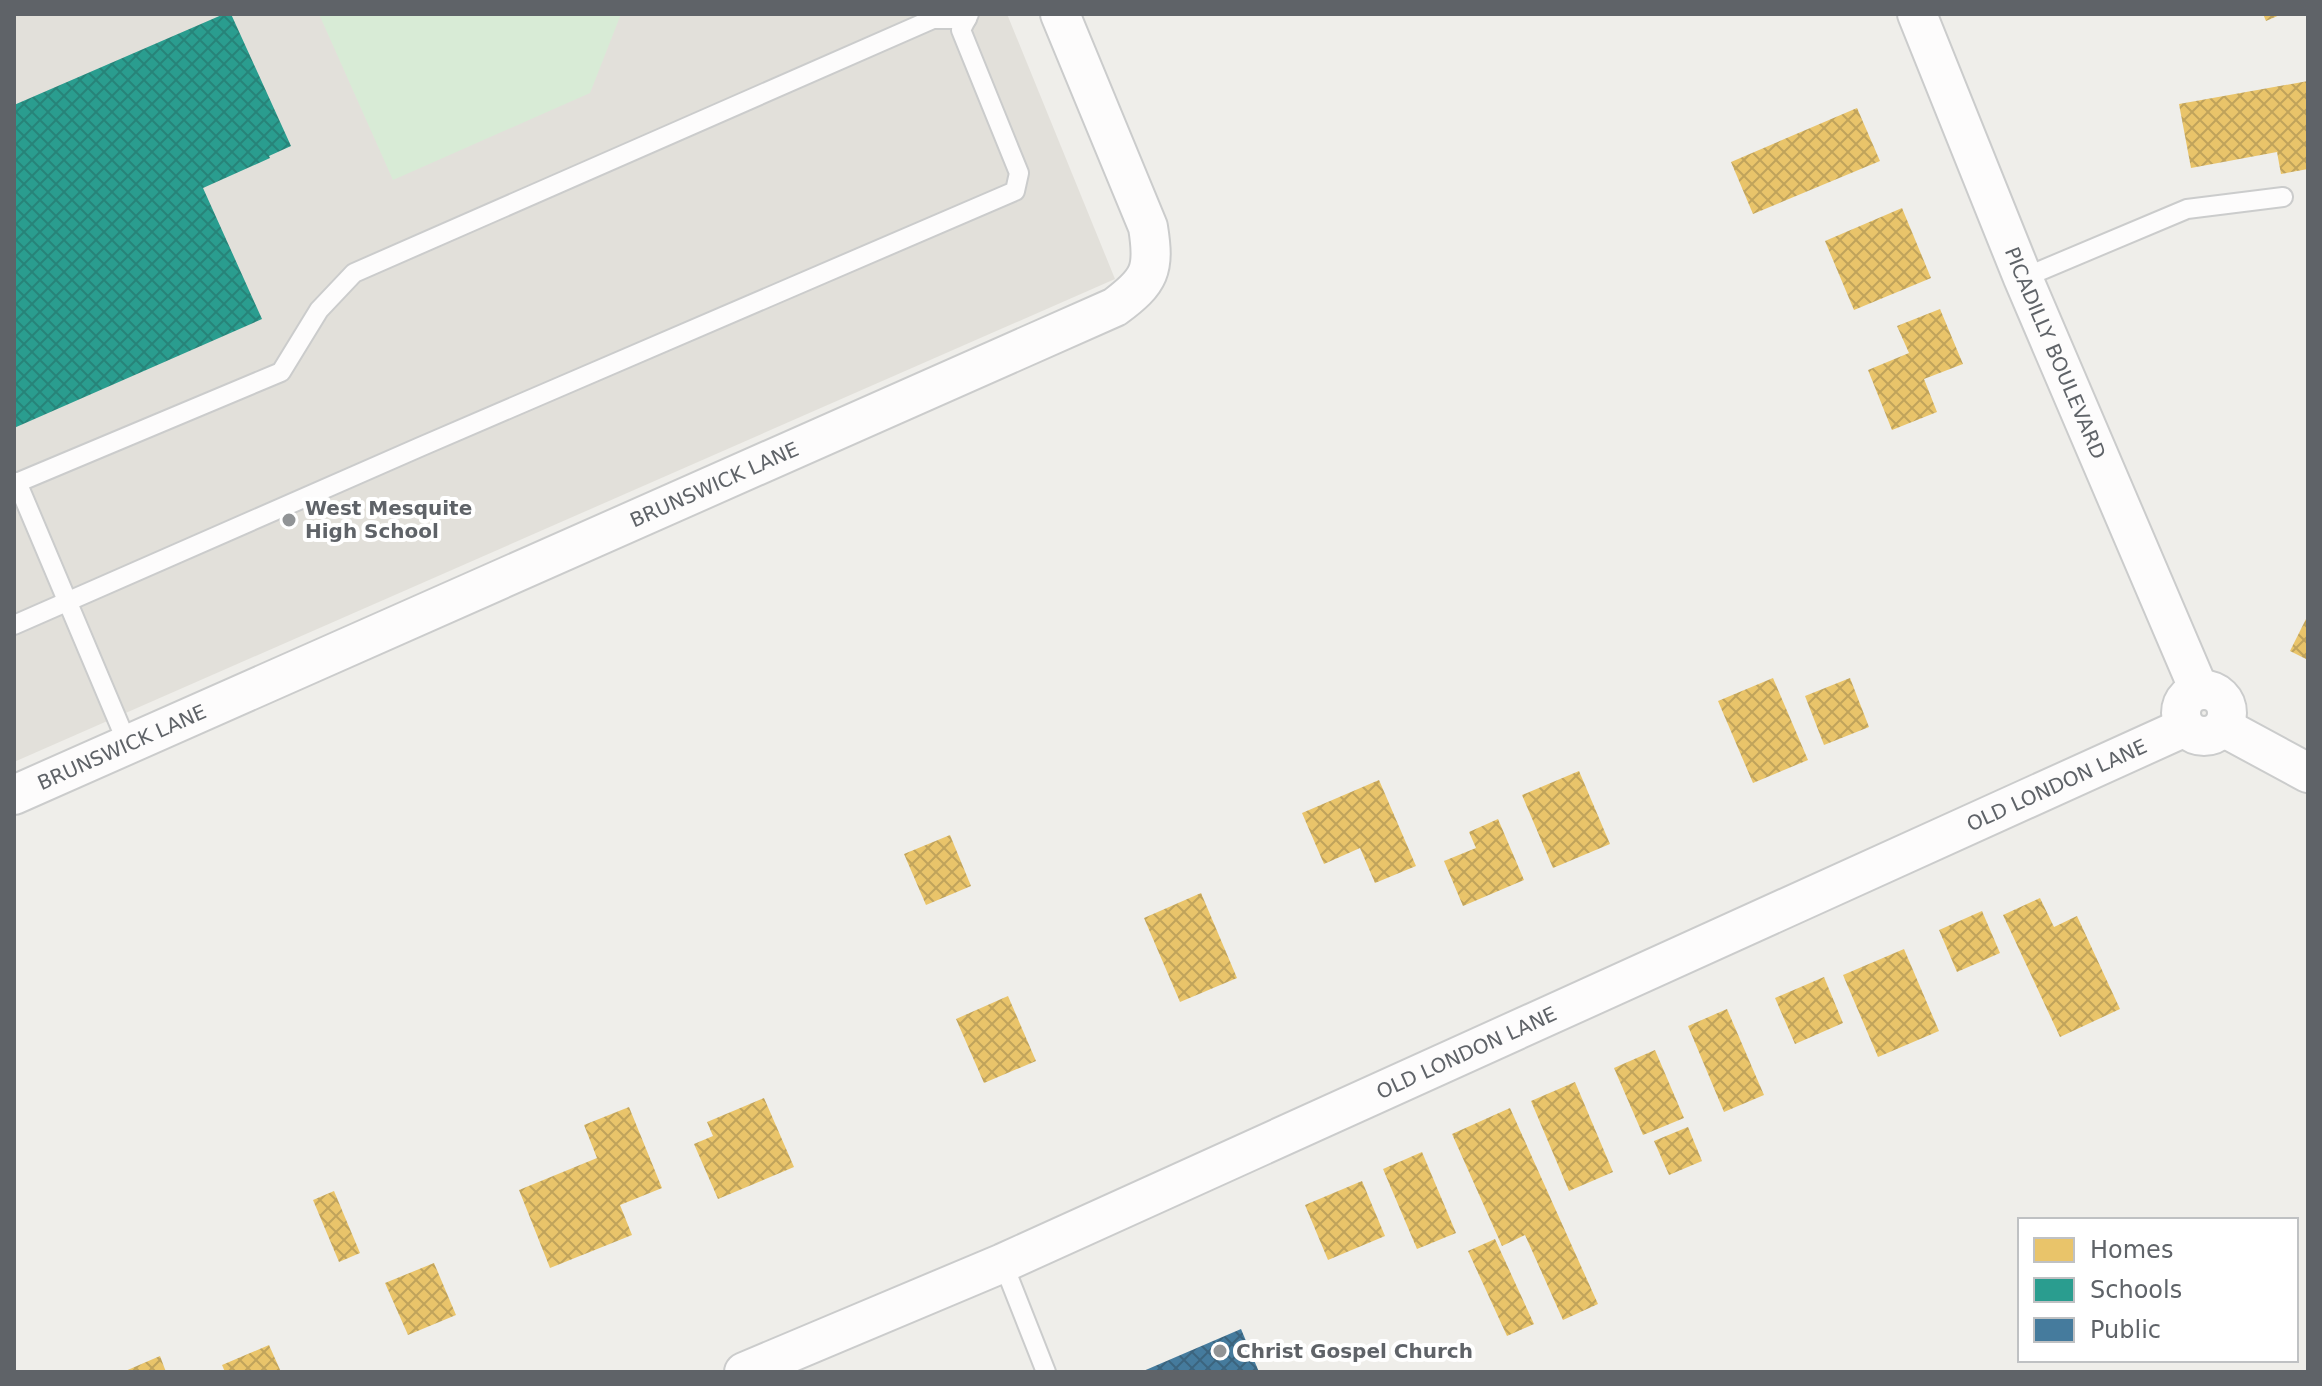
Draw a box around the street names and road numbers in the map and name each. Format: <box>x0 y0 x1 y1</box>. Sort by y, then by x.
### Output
street label: PICADILLY BOULEVARD <box>2000 243 2111 463</box>
street label: BRUNSWICK LANE <box>626 437 802 532</box>
street label: BRUNSWICK LANE <box>34 699 210 795</box>
street label: OLD LONDON LANE <box>1963 734 2151 836</box>
street label: OLD LONDON LANE <box>1373 1002 1560 1104</box>

